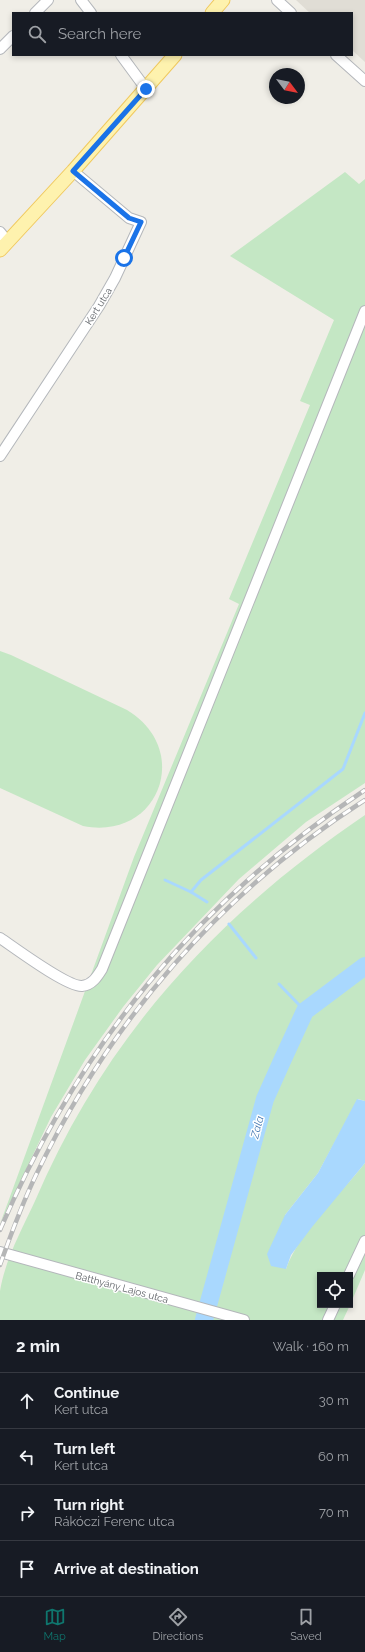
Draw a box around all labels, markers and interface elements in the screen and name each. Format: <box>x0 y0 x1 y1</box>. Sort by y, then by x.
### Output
search box <box>12 12 353 56</box>
icon: search <box>26 23 48 45</box>
text: Search here <box>58 25 141 43</box>
north arrow <box>269 68 305 104</box>
route end <box>137 80 155 98</box>
route start <box>115 249 133 267</box>
street label: Kert utca <box>83 286 114 327</box>
water label: Zala <box>248 1114 267 1141</box>
street label: Batthyány Lajos utca <box>74 1270 169 1305</box>
map controls <box>317 1272 353 1308</box>
button: locate <box>317 1272 353 1308</box>
text: 2 min <box>16 1336 60 1356</box>
text: Walk · 160 m <box>273 1339 349 1354</box>
text: Continue <box>54 1384 119 1402</box>
icon: ahead <box>16 1390 38 1412</box>
text: 30 m <box>319 1393 349 1408</box>
text: Kert utca <box>54 1402 108 1417</box>
text: Turn left <box>54 1440 115 1458</box>
icon: left <box>16 1446 38 1468</box>
text: 60 m <box>318 1449 349 1464</box>
text: Kert utca <box>54 1458 108 1473</box>
text: Turn right <box>54 1496 124 1514</box>
icon: right <box>16 1502 38 1524</box>
text: 70 m <box>319 1505 349 1520</box>
text: Rákóczi Ferenc utca <box>54 1514 175 1529</box>
icon: arrive <box>16 1558 38 1580</box>
text: Arrive at destination <box>54 1560 199 1578</box>
tab: Map <box>43 1606 66 1643</box>
tab: Directions <box>153 1606 203 1643</box>
tab: Saved <box>290 1606 322 1643</box>

